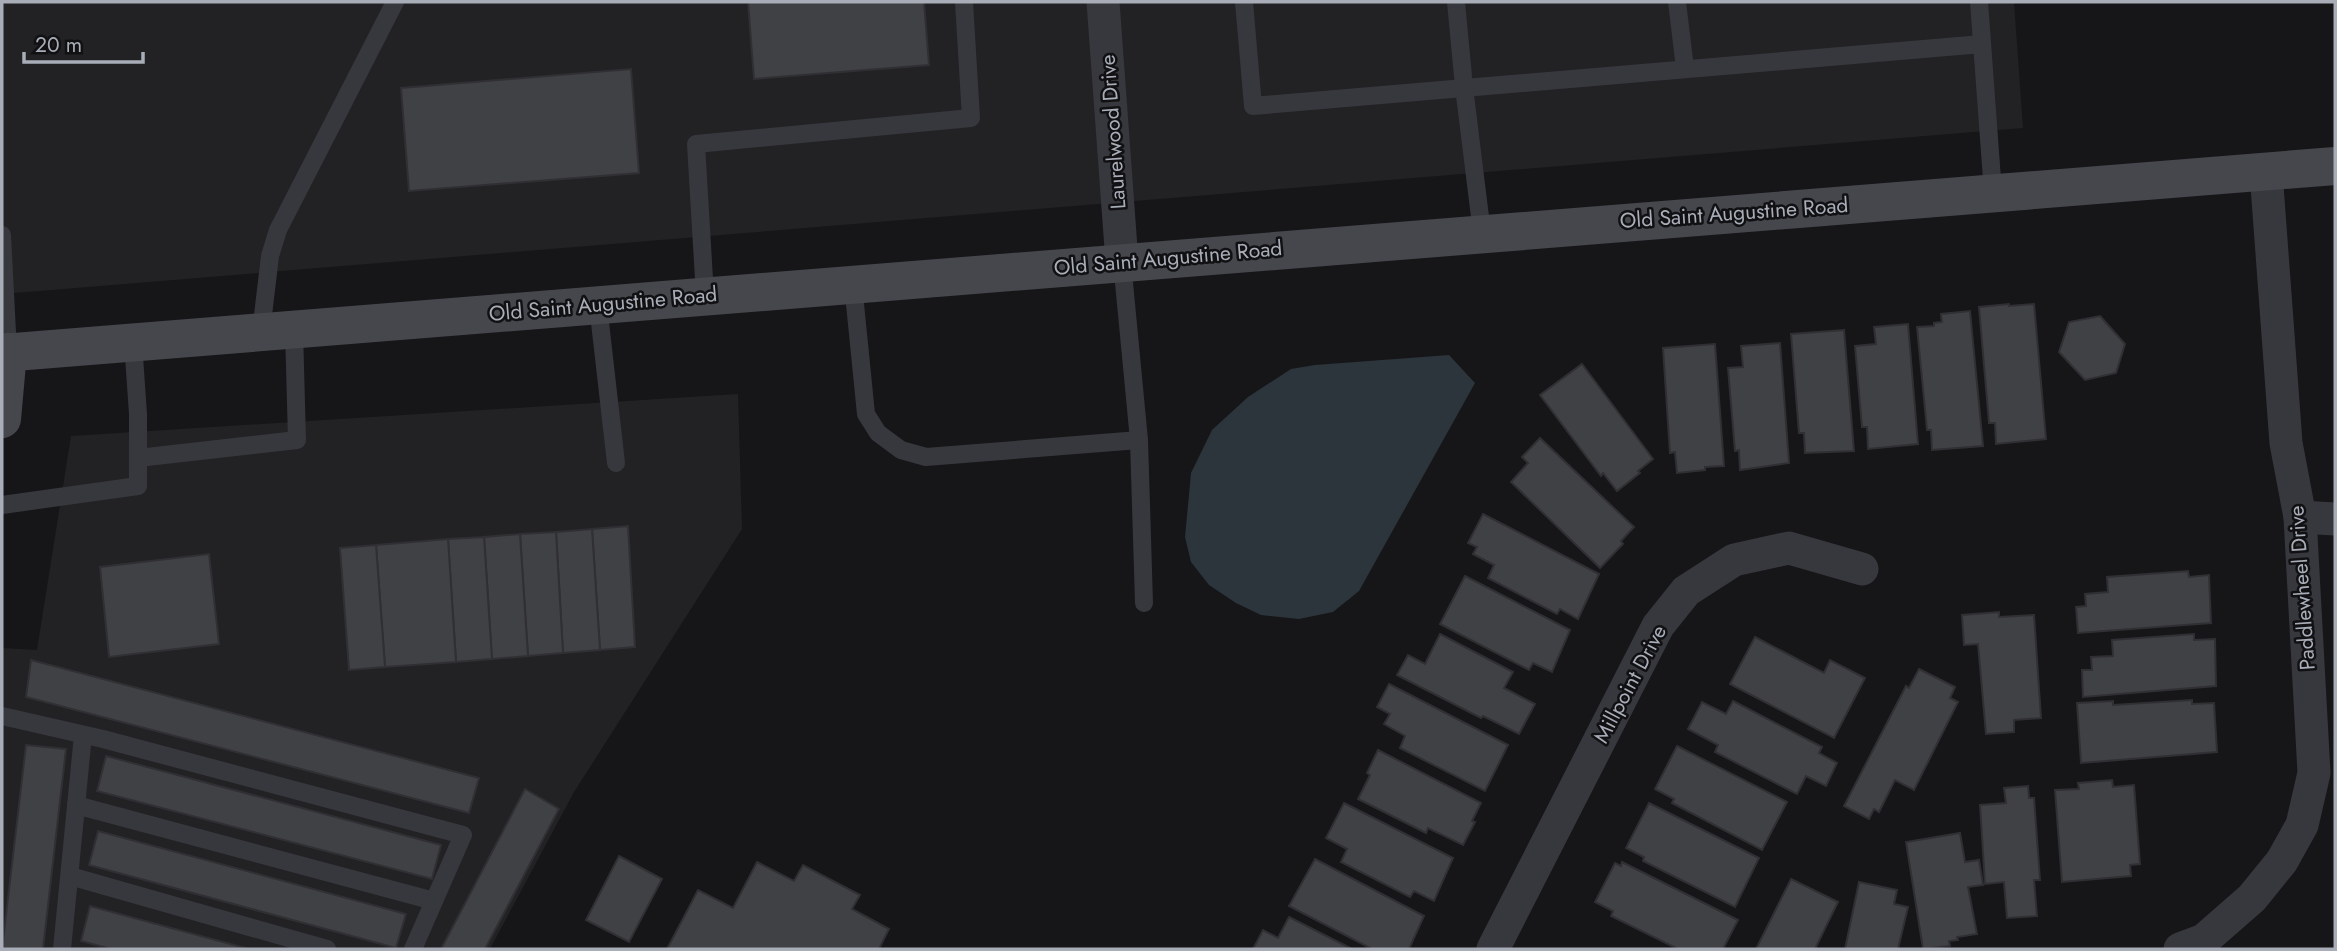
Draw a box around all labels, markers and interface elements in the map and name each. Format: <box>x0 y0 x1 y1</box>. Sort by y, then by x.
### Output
scale bar <box>24 21 144 65</box>
text: 20 m <box>35 30 82 60</box>
street label: Laurelwood Drive <box>1093 53 1133 210</box>
street label: Old Saint Augustine Road <box>1619 190 1849 236</box>
street label: Old Saint Augustine Road <box>1053 233 1283 283</box>
street label: Old Saint Augustine Road <box>488 279 718 329</box>
street label: Paddlewheel Drive <box>2281 504 2323 671</box>
street label: Millpoint Drive <box>1586 619 1674 748</box>

